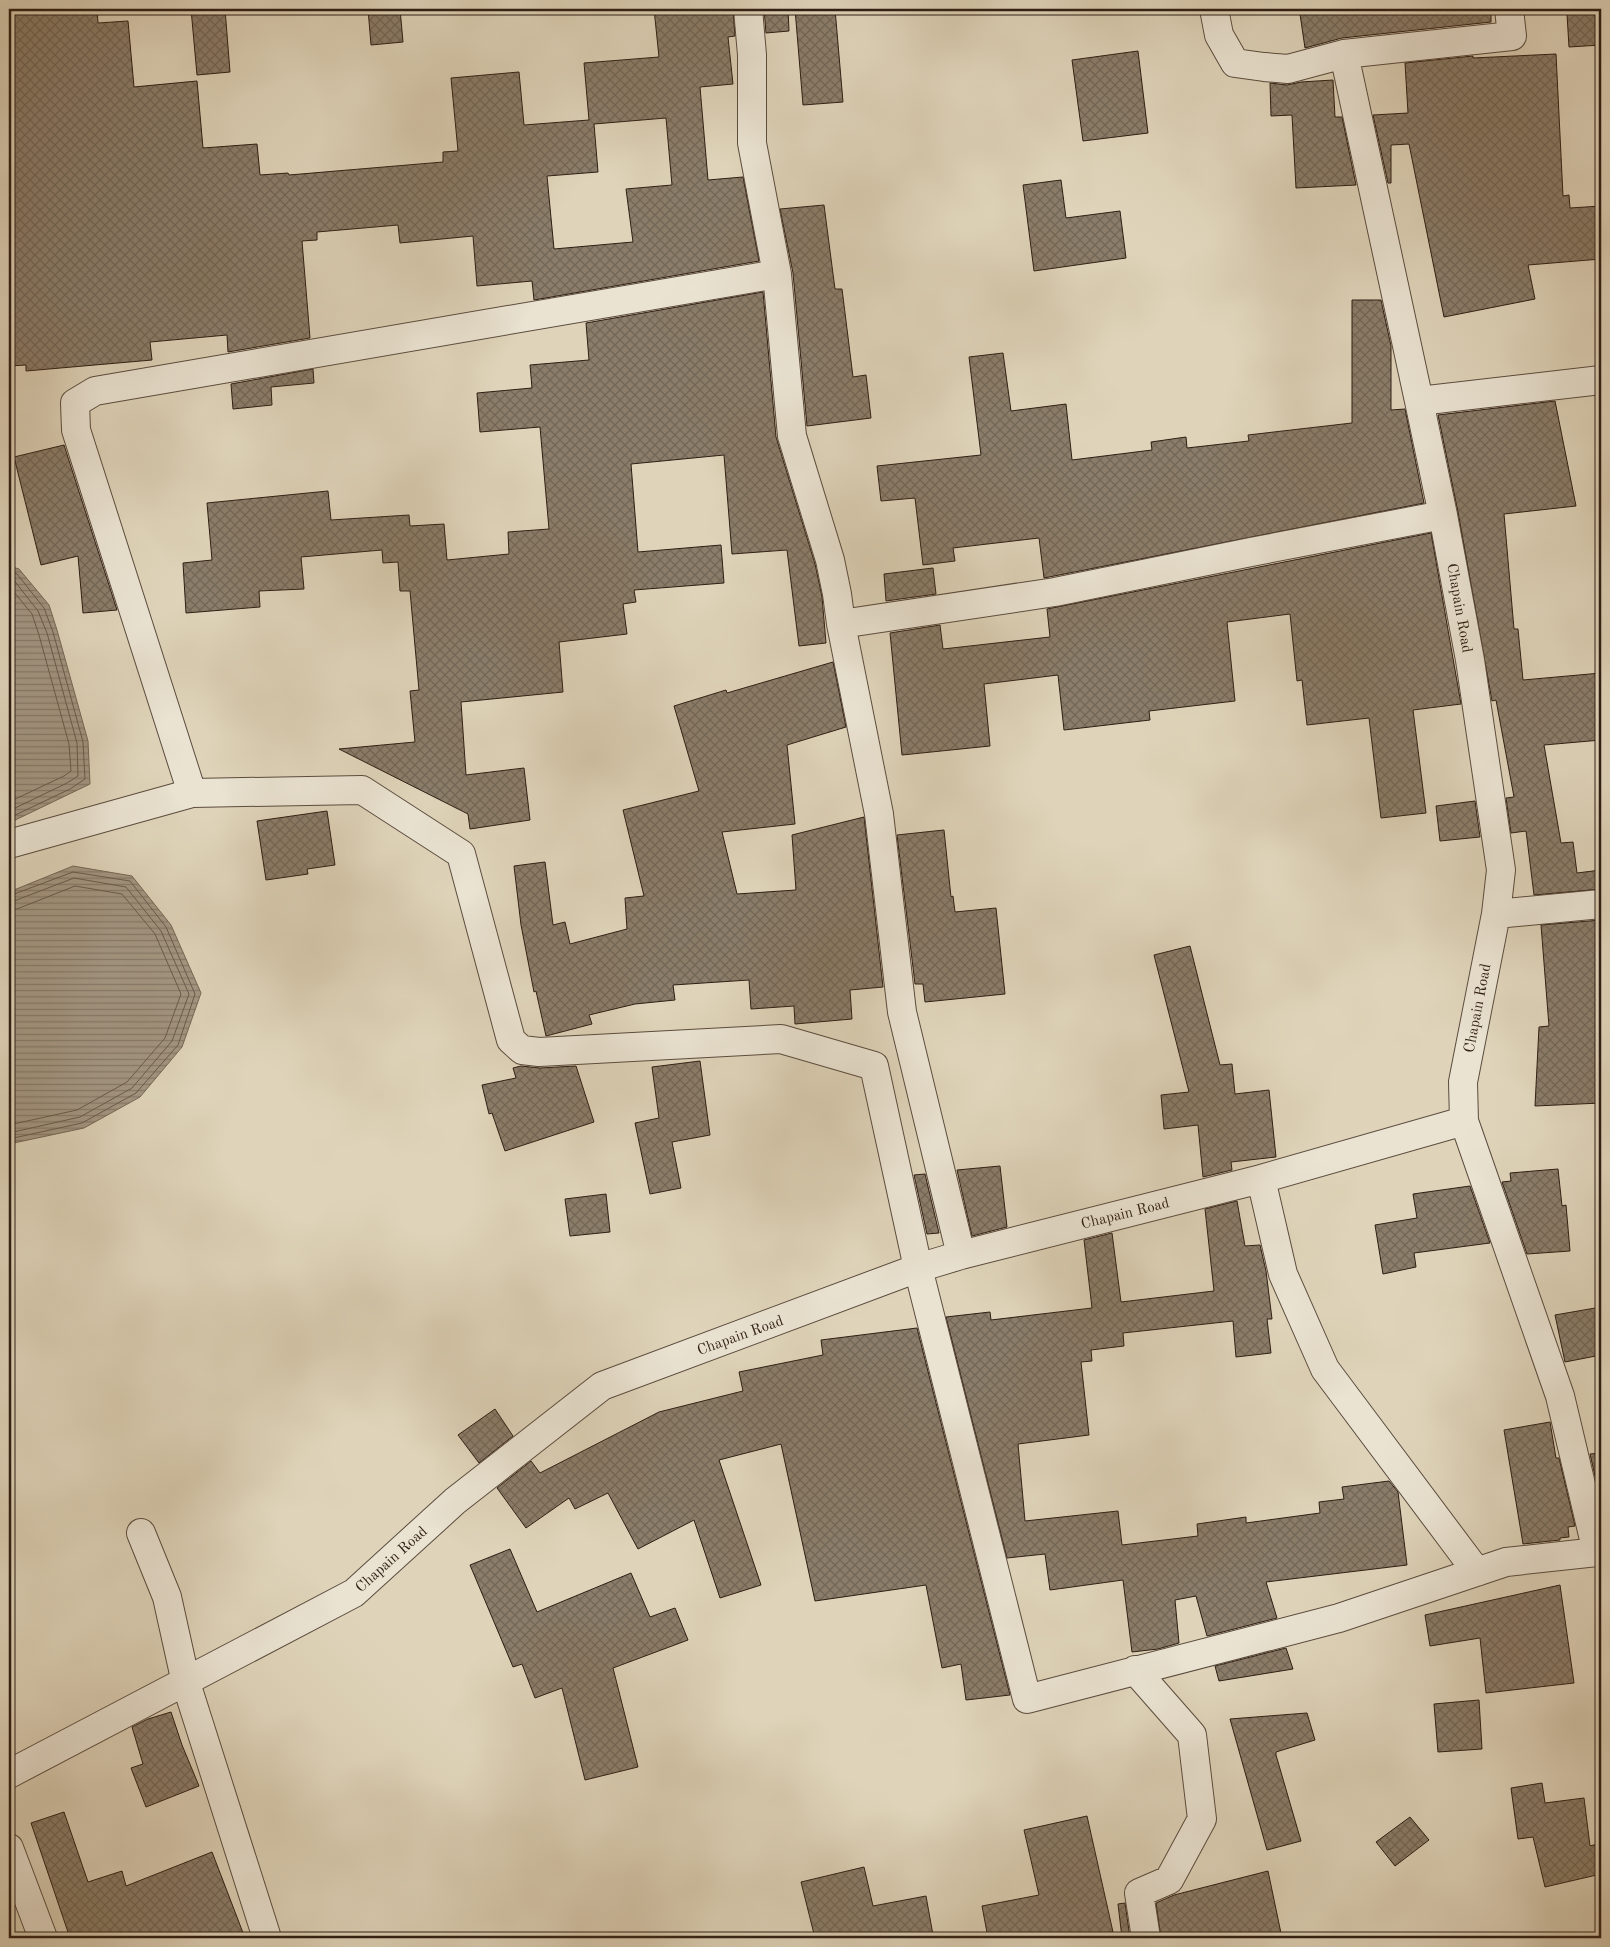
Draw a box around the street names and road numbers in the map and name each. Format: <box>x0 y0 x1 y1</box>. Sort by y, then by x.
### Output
street label: Chapain Road <box>1443 562 1474 654</box>
street label: Chapain Road <box>1462 962 1495 1054</box>
street label: Chapain Road <box>1080 1196 1171 1233</box>
street label: Chapain Road <box>695 1314 786 1359</box>
street label: Chapain Road <box>353 1524 431 1596</box>

